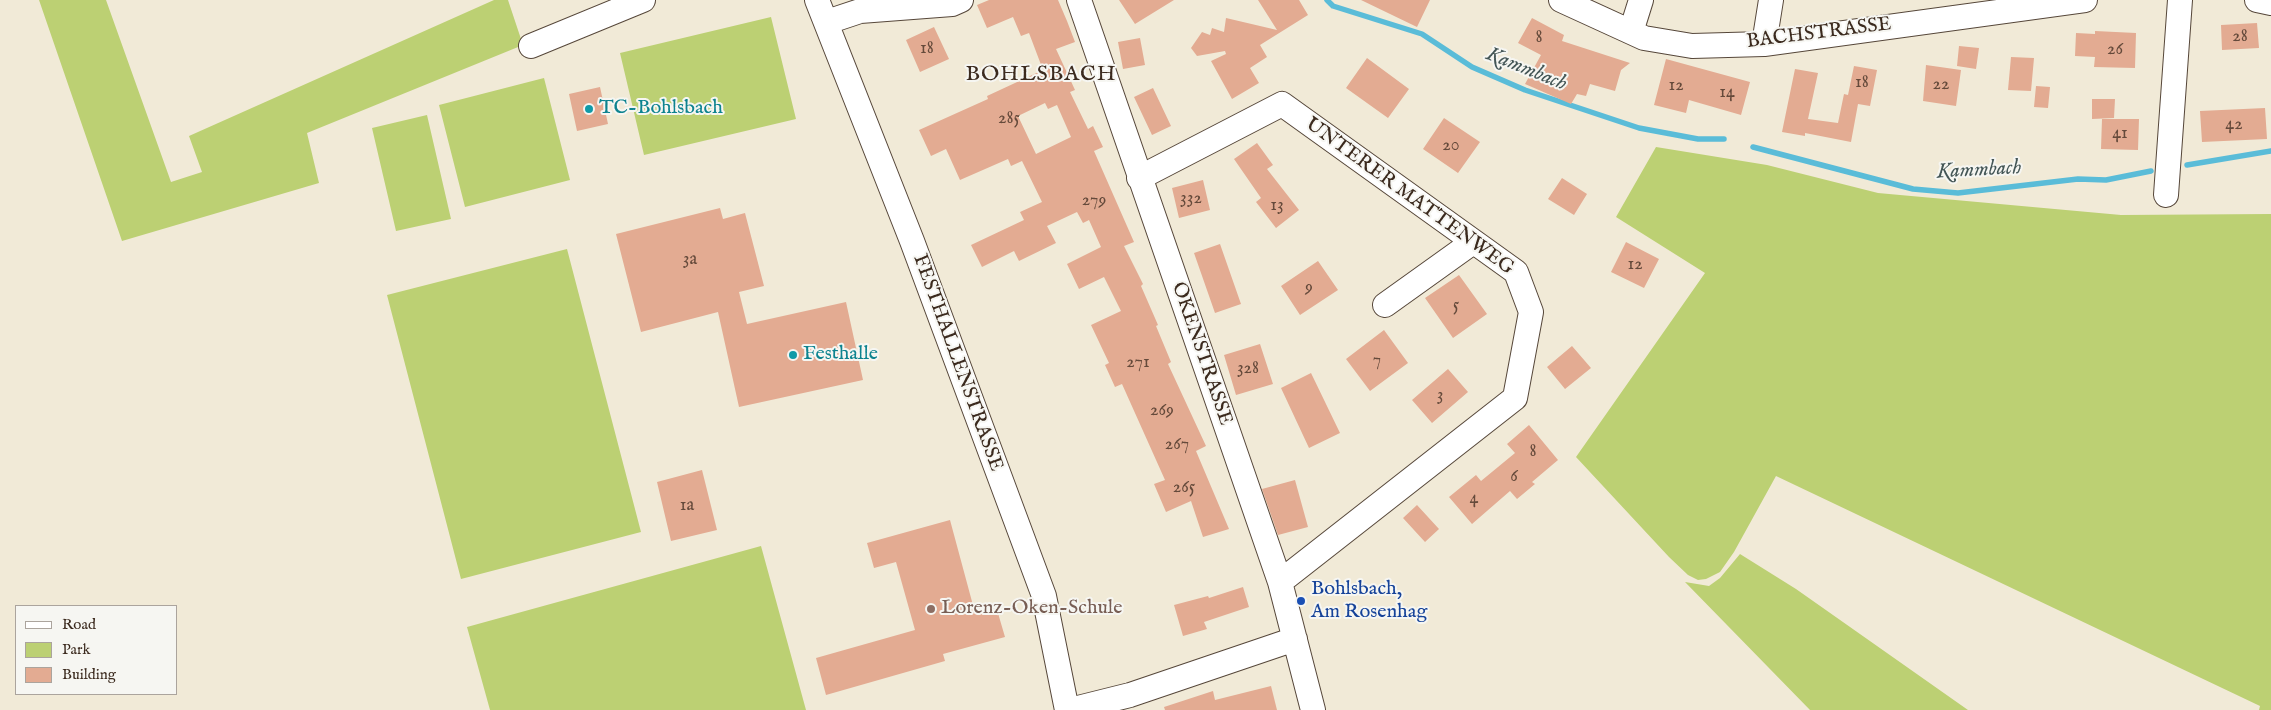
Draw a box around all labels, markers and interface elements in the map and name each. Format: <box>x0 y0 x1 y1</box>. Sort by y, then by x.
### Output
street label: BACHSTRASSE <box>1745 13 1893 55</box>
house number: 28 <box>2232 26 2248 48</box>
house number: 8 <box>1535 27 1543 49</box>
house number: 18 <box>920 38 934 60</box>
house number: 26 <box>2107 39 2123 61</box>
water label: Kammbach <box>1482 42 1570 98</box>
district label: BOHLSBACH <box>964 62 1118 88</box>
house number: 18 <box>1855 72 1869 94</box>
house number: 22 <box>1933 74 1949 96</box>
house number: 12 <box>1668 75 1684 97</box>
house number: 14 <box>1719 82 1735 104</box>
place label: TC-Bohlsbach <box>599 97 723 121</box>
marker: TC-Bohlsbach <box>583 103 595 115</box>
house number: 285 <box>998 108 1020 130</box>
street label: UNTERER MATTENWEG <box>1300 113 1518 281</box>
house number: 42 <box>2225 114 2243 136</box>
house number: 41 <box>2112 123 2128 145</box>
house number: 20 <box>1442 135 1460 157</box>
water label: Kammbach <box>1936 156 2022 186</box>
house number: 332 <box>1180 188 1202 210</box>
house number: 279 <box>1082 190 1106 212</box>
house number: 13 <box>1270 195 1284 217</box>
house number: 3a <box>683 249 697 271</box>
street label: FESTHALLENSTRASSE <box>907 251 1007 475</box>
house number: 12 <box>1627 254 1643 276</box>
house number: 9 <box>1305 277 1313 299</box>
street label: OKENSTRASSE <box>1165 279 1237 429</box>
house number: 5 <box>1453 295 1459 317</box>
place label: Festhalle <box>803 343 878 367</box>
marker: Festhalle <box>787 349 799 361</box>
house number: 7 <box>1373 350 1381 372</box>
house number: 271 <box>1126 352 1150 374</box>
house number: 328 <box>1237 358 1259 380</box>
house number: 3 <box>1437 385 1443 407</box>
house number: 269 <box>1150 400 1174 422</box>
house number: 267 <box>1165 434 1189 456</box>
house number: 8 <box>1529 441 1537 463</box>
house number: 6 <box>1510 466 1518 488</box>
house number: 265 <box>1173 477 1195 499</box>
house number: 4 <box>1470 488 1478 510</box>
house number: 1a <box>680 495 694 517</box>
place label: Bohlsbach, Am Rosenhag <box>1311 578 1427 625</box>
marker: Bohlsbach, Am Rosenhag <box>1295 595 1307 607</box>
place label: Lorenz-Oken-Schule <box>941 597 1122 621</box>
marker: Lorenz-Oken-Schule <box>925 603 937 615</box>
legend <box>15 605 178 695</box>
text: Road <box>62 615 96 634</box>
text: Park <box>62 640 91 659</box>
text: Building <box>62 665 116 684</box>

